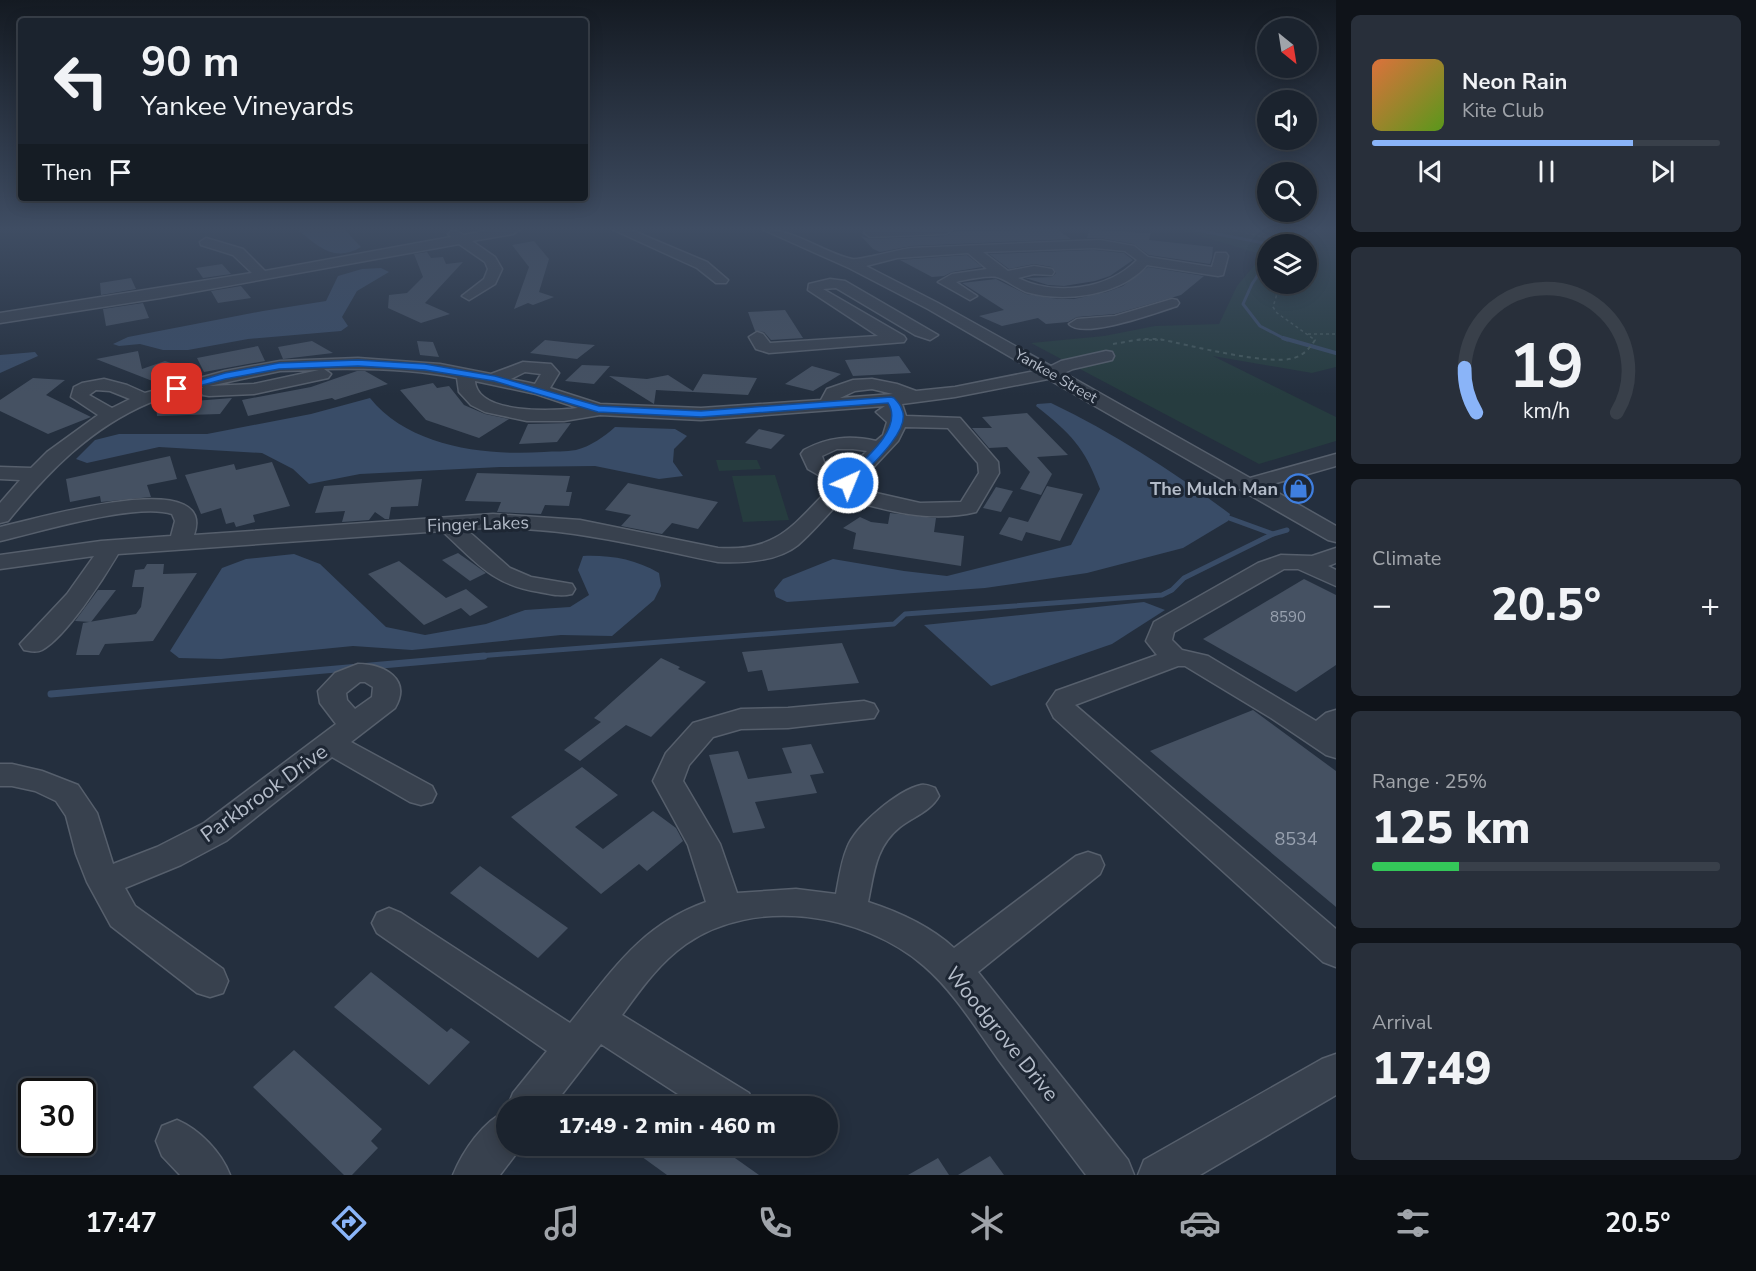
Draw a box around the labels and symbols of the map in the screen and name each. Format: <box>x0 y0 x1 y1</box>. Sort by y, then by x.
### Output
north arrow <box>1257 18 1317 78</box>
street label: Yankee Street <box>1010 344 1102 408</box>
pin <box>151 363 202 414</box>
position arrow <box>816 451 880 515</box>
shop icon: The Mulch Man <box>1283 473 1315 505</box>
place label: The Mulch Man <box>1150 477 1278 501</box>
street label: Finger Lakes <box>427 510 529 538</box>
house number: 8590 <box>1270 607 1306 627</box>
street label: Parkbrook Drive <box>195 737 333 849</box>
house number: 8534 <box>1274 827 1318 851</box>
street label: Woodgrove Drive <box>939 961 1065 1107</box>
speed limit sign: 30 <box>18 1078 96 1156</box>

